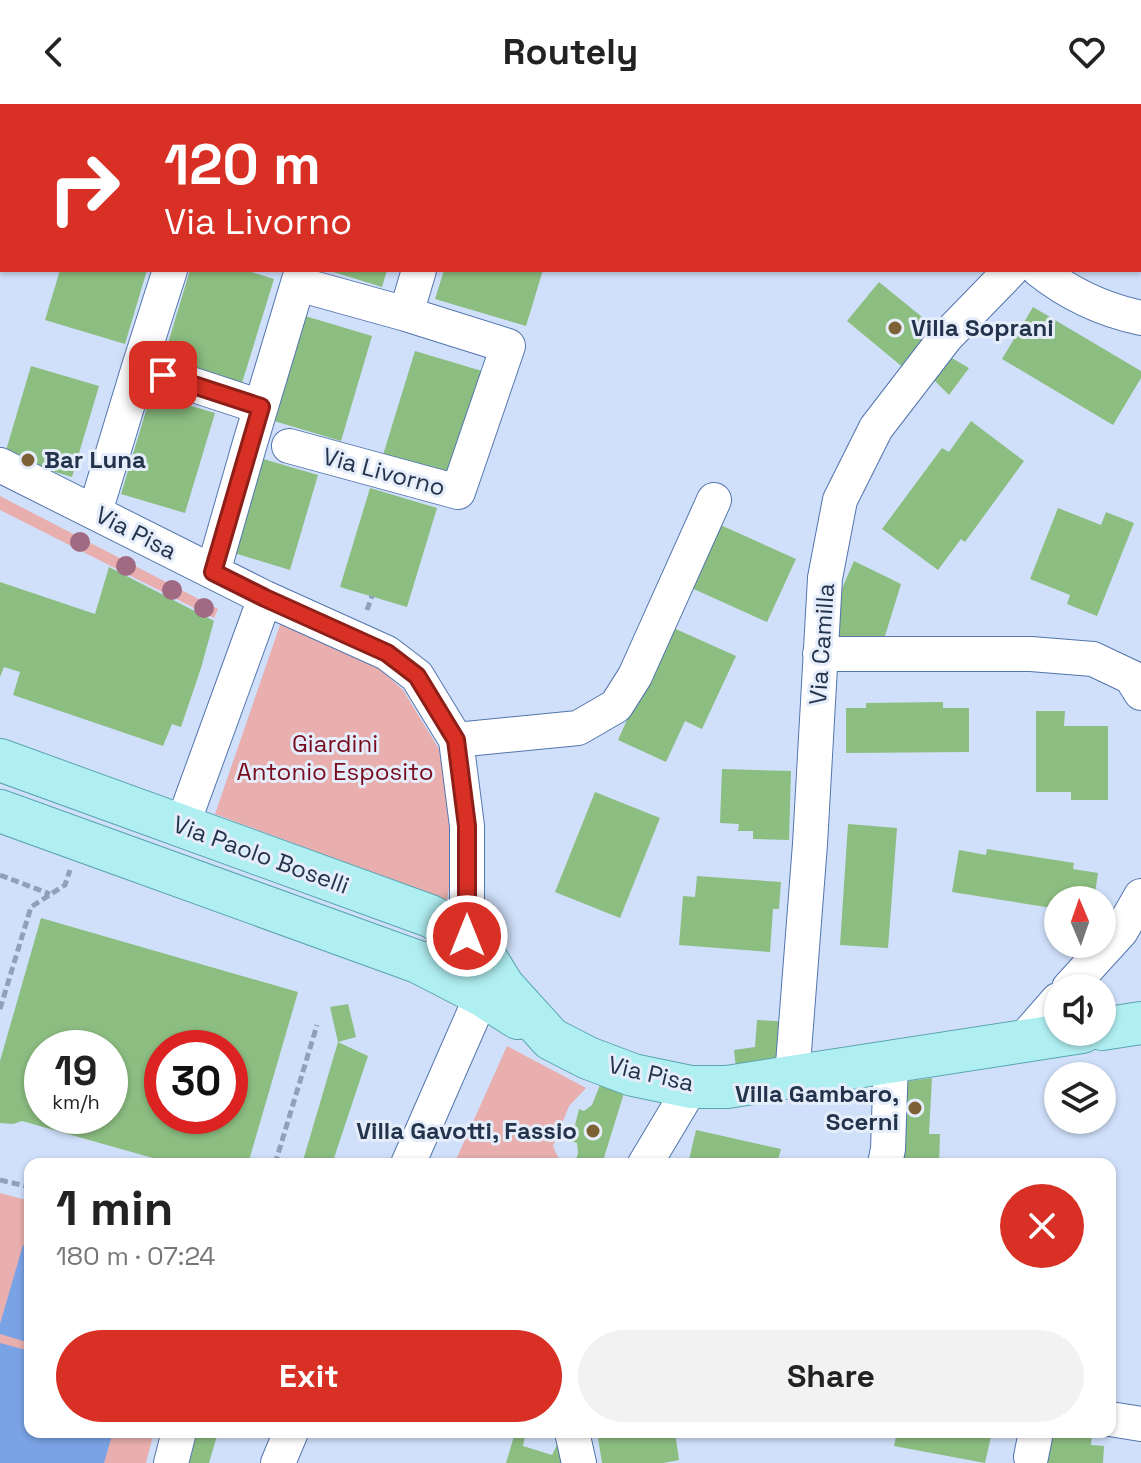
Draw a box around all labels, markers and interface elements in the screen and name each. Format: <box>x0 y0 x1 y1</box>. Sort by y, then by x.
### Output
text: Routely <box>503 29 638 75</box>
icon: back <box>32 30 76 74</box>
icon: heart <box>1065 30 1109 74</box>
text: 120 m <box>164 129 321 200</box>
icon: right <box>32 136 136 240</box>
text: Via Livorno <box>164 199 352 245</box>
place label: Villa Soprani <box>911 312 1054 343</box>
marker: Villa Soprani <box>886 319 904 337</box>
pin <box>129 341 197 409</box>
icon: arrive <box>141 353 185 397</box>
street label: Via Livorno <box>319 440 449 503</box>
place label: Bar Luna <box>44 444 146 475</box>
marker: Bar Luna <box>19 451 37 469</box>
street label: Via Pisa <box>90 499 182 566</box>
street label: Via Camilla <box>802 582 841 706</box>
park label: Giardini Antonio Esposito <box>237 728 433 787</box>
street label: Via Paolo Boselli <box>169 808 354 901</box>
north arrow <box>1044 886 1116 958</box>
map controls <box>1044 886 1116 1134</box>
position arrow <box>425 894 509 978</box>
button: sound <box>1044 974 1116 1046</box>
speed limit sign: 30 <box>144 1030 248 1134</box>
text: 19 <box>55 1046 97 1097</box>
street label: Via Pisa <box>605 1049 697 1098</box>
button: layers <box>1044 1062 1116 1134</box>
place label: Villa Gambaro, Scerni <box>735 1078 899 1137</box>
text: km/h <box>52 1089 100 1115</box>
marker: Villa Gambaro, Scerni <box>906 1099 924 1117</box>
place label: Villa Gavotti, Fassio <box>356 1115 577 1146</box>
marker: Villa Gavotti, Fassio <box>584 1122 602 1140</box>
text: 1 min <box>56 1178 173 1239</box>
button: close <box>1000 1184 1084 1268</box>
text: 180 m · 07:24 <box>56 1239 216 1273</box>
button: Exit <box>56 1330 562 1422</box>
button: Share <box>578 1330 1084 1422</box>

